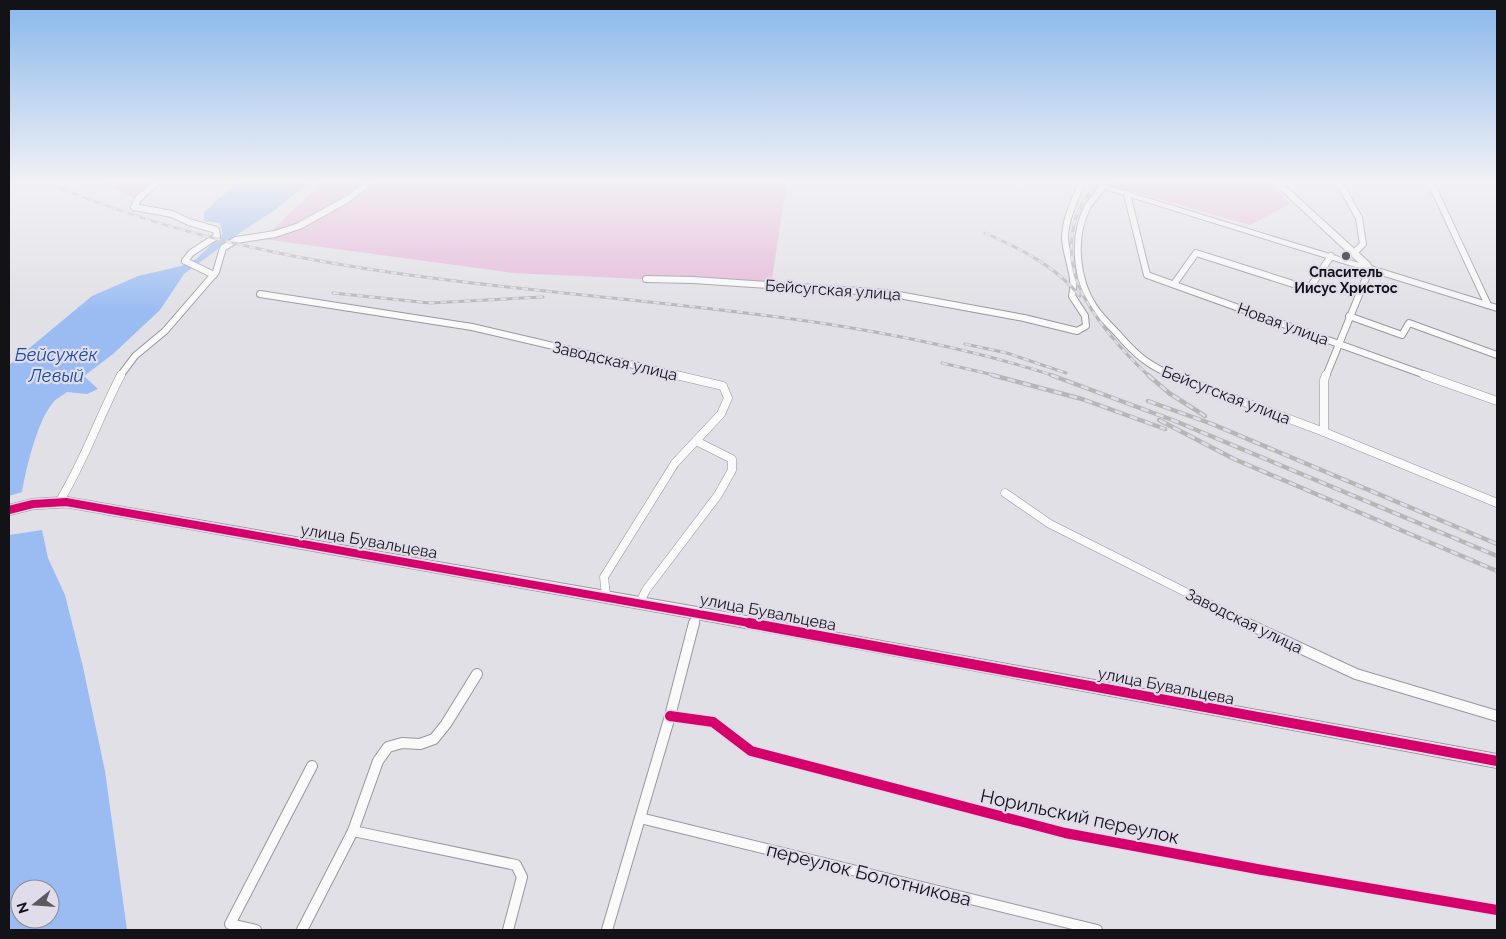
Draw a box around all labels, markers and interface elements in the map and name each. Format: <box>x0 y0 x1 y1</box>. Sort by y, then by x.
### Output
marker: Спаситель Иисус Христос <box>1340 250 1352 262</box>
place label: Спаситель Иисус Христос <box>1294 264 1398 296</box>
street label: Бейсугская улица <box>764 276 902 304</box>
street label: Новая улица <box>1235 299 1331 349</box>
street label: Заводская улица <box>551 337 679 385</box>
water label: Бейсужёк Левый <box>15 344 97 386</box>
street label: Бейсугская улица <box>1159 362 1293 428</box>
street label: улица Бувальцева <box>299 520 439 562</box>
street label: Заводская улица <box>1182 584 1306 658</box>
street label: улица Бувальцева <box>698 589 838 635</box>
street label: улица Бувальцева <box>1096 663 1236 709</box>
street label: Норильский переулок <box>979 784 1182 848</box>
street label: переулок Болотникова <box>764 838 974 910</box>
north arrow <box>10 879 60 929</box>
text: N <box>13 900 32 915</box>

